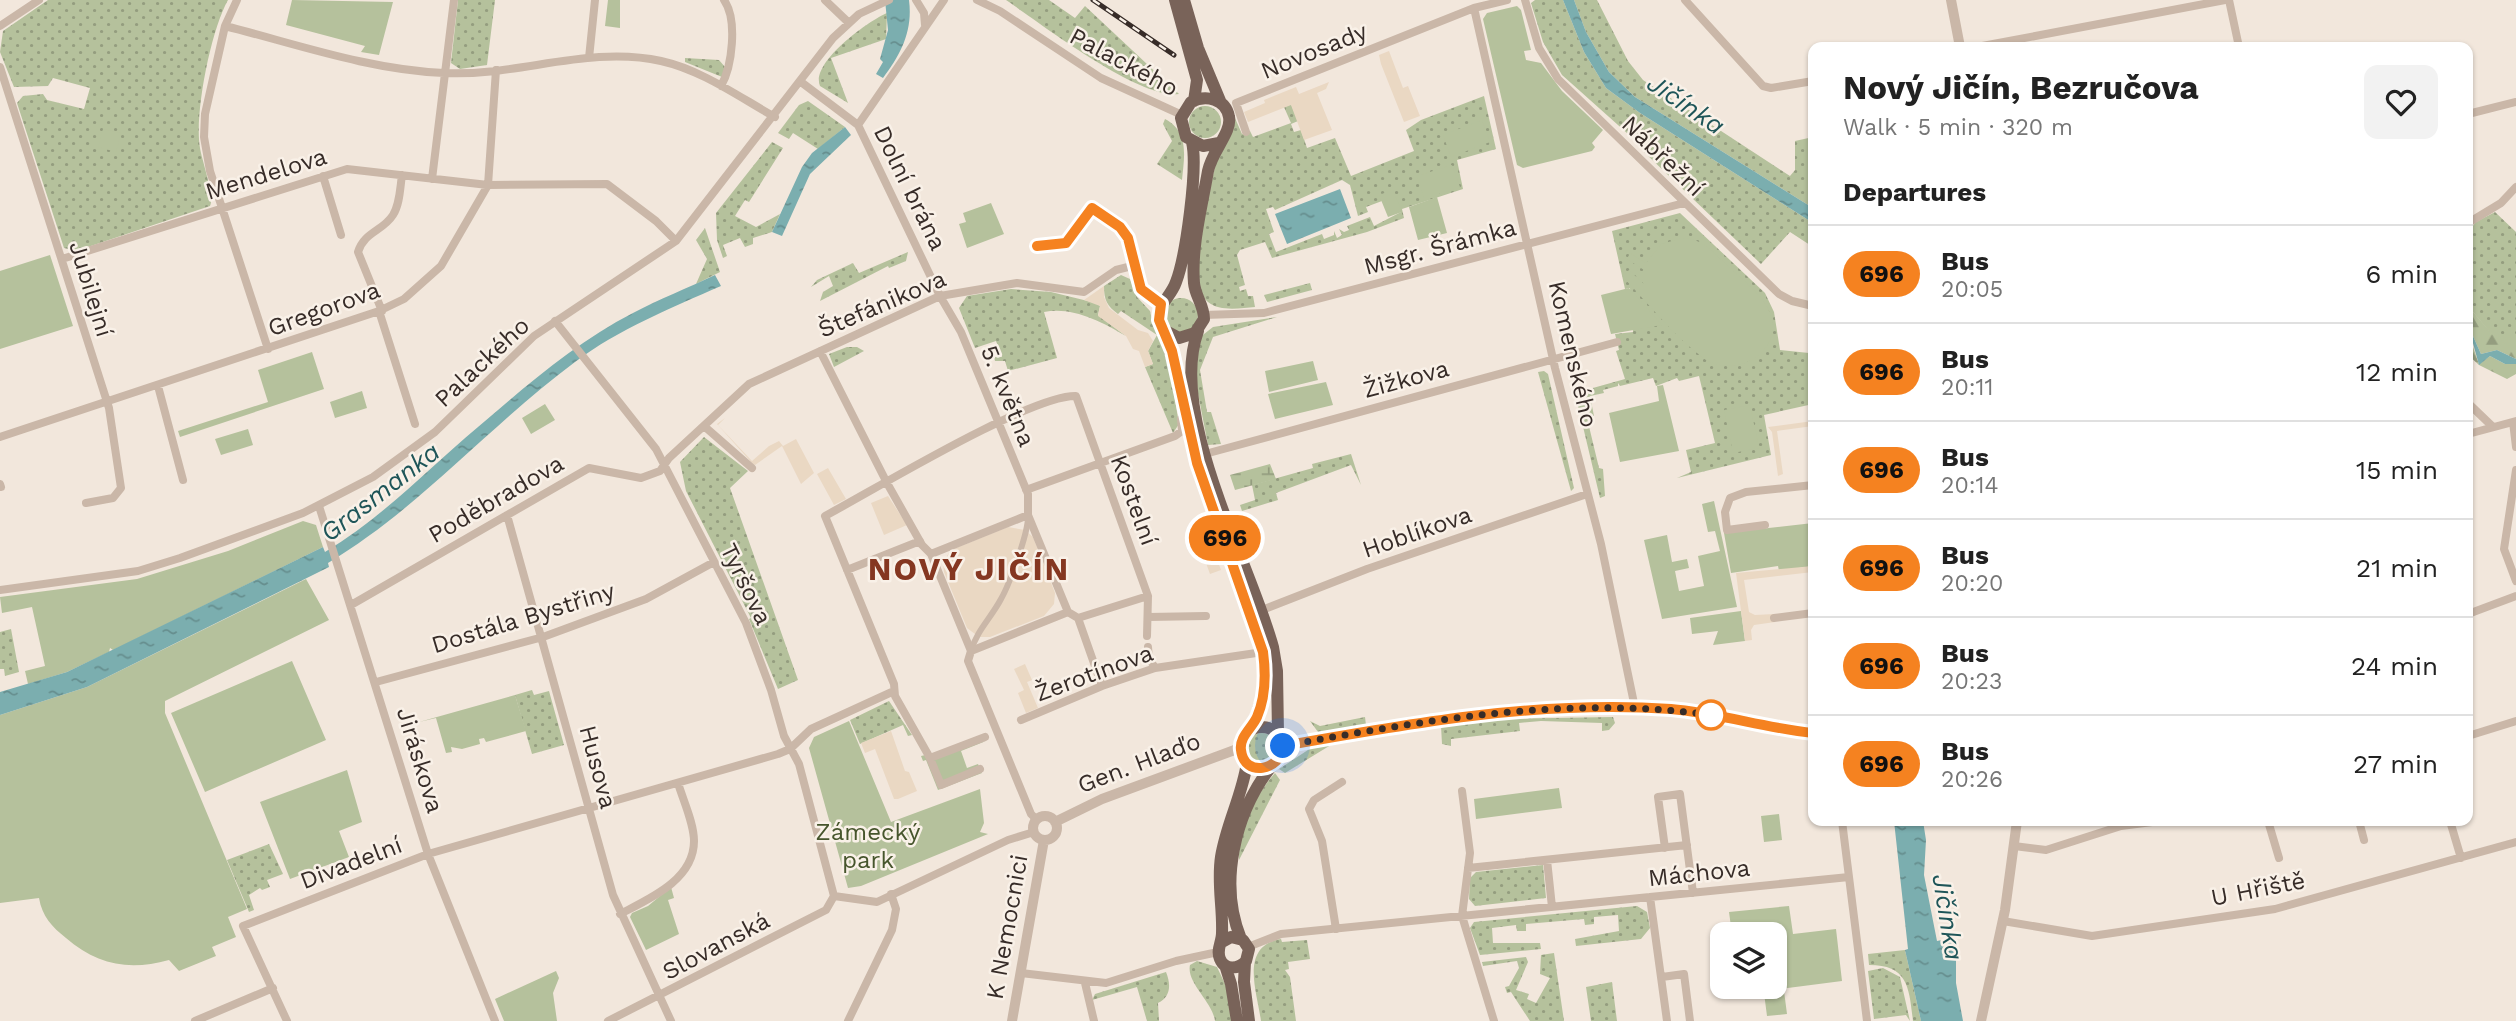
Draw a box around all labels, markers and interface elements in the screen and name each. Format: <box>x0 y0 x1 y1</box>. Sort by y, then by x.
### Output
street label: Novosady <box>1257 17 1372 85</box>
street label: Palackého <box>1065 22 1183 102</box>
button: heart <box>2364 65 2438 139</box>
water label: Jičínka <box>1642 67 1730 141</box>
text: Nový Jičín, Bezručova <box>1843 68 2199 107</box>
street label: Nábřežní <box>1616 110 1710 202</box>
text: Walk · 5 min · 320 m <box>1843 114 2073 141</box>
street label: Dolní brána <box>868 121 952 255</box>
street label: Mendelova <box>202 142 330 206</box>
text: Departures <box>1843 177 1986 207</box>
street label: Msgr. Šrámka <box>1361 213 1519 281</box>
street label: Jubilejní <box>63 238 119 340</box>
text: Bus <box>1941 246 1989 276</box>
text: 6 min <box>2366 259 2438 289</box>
text: 696 <box>1859 260 1904 288</box>
street label: Štefánikova <box>814 265 950 343</box>
street label: Gregorova <box>264 276 384 342</box>
text: 20:05 <box>1941 276 2003 303</box>
street label: Komenského <box>1543 278 1603 430</box>
street label: Palackého <box>429 311 535 413</box>
street label: 5. května <box>975 341 1041 451</box>
text: Bus <box>1941 344 1989 374</box>
street label: Žižkova <box>1360 354 1452 404</box>
text: 12 min <box>2356 357 2438 387</box>
text: 696 <box>1859 358 1904 386</box>
text: 20:11 <box>1941 374 1993 401</box>
water label: Grasmanka <box>315 436 445 548</box>
text: Bus <box>1941 442 1989 472</box>
street label: Poděbradova <box>424 449 568 549</box>
street label: Kostelní <box>1105 451 1163 549</box>
text: 15 min <box>2356 455 2438 485</box>
text: 696 <box>1859 456 1904 484</box>
text: 20:14 <box>1941 472 1999 499</box>
street label: Hoblíkova <box>1359 500 1475 564</box>
line badge: 696 <box>1185 515 1265 561</box>
text: 696 <box>1203 524 1247 552</box>
street label: Tyršova <box>714 539 778 629</box>
text: Bus <box>1941 540 1989 570</box>
district label: NOVÝ JIČÍN <box>868 550 1070 588</box>
text: 21 min <box>2356 553 2438 583</box>
text: 696 <box>1859 554 1904 582</box>
text: 20:20 <box>1941 570 2003 597</box>
street label: Dostála Bystřiny <box>428 577 619 659</box>
text: Bus <box>1941 638 1989 668</box>
street label: Žerotínova <box>1031 639 1157 707</box>
text: 24 min <box>2351 651 2438 681</box>
text: 696 <box>1859 652 1904 680</box>
text: 20:23 <box>1941 668 2002 695</box>
unlabelled marker <box>1696 700 1726 730</box>
street label: Jiráskova <box>391 704 449 816</box>
street label: Husova <box>573 722 623 812</box>
street label: Gen. Hlaďo <box>1074 727 1204 799</box>
your location <box>1265 728 1300 763</box>
text: Bus <box>1941 736 1989 766</box>
text: 27 min <box>2353 749 2438 779</box>
text: 696 <box>1859 750 1904 778</box>
text: 20:26 <box>1941 766 2003 793</box>
park label: Zámecký park <box>816 818 921 874</box>
street label: Divadelní <box>296 831 406 895</box>
street label: K Nemocnici <box>980 852 1034 1002</box>
street label: Máchova <box>1647 854 1751 892</box>
street label: U Hřiště <box>2209 866 2307 912</box>
water label: Jičínka <box>1926 872 1970 962</box>
street label: Slovanská <box>658 906 774 986</box>
map controls <box>1710 922 1787 999</box>
button: layers <box>1710 922 1787 999</box>

